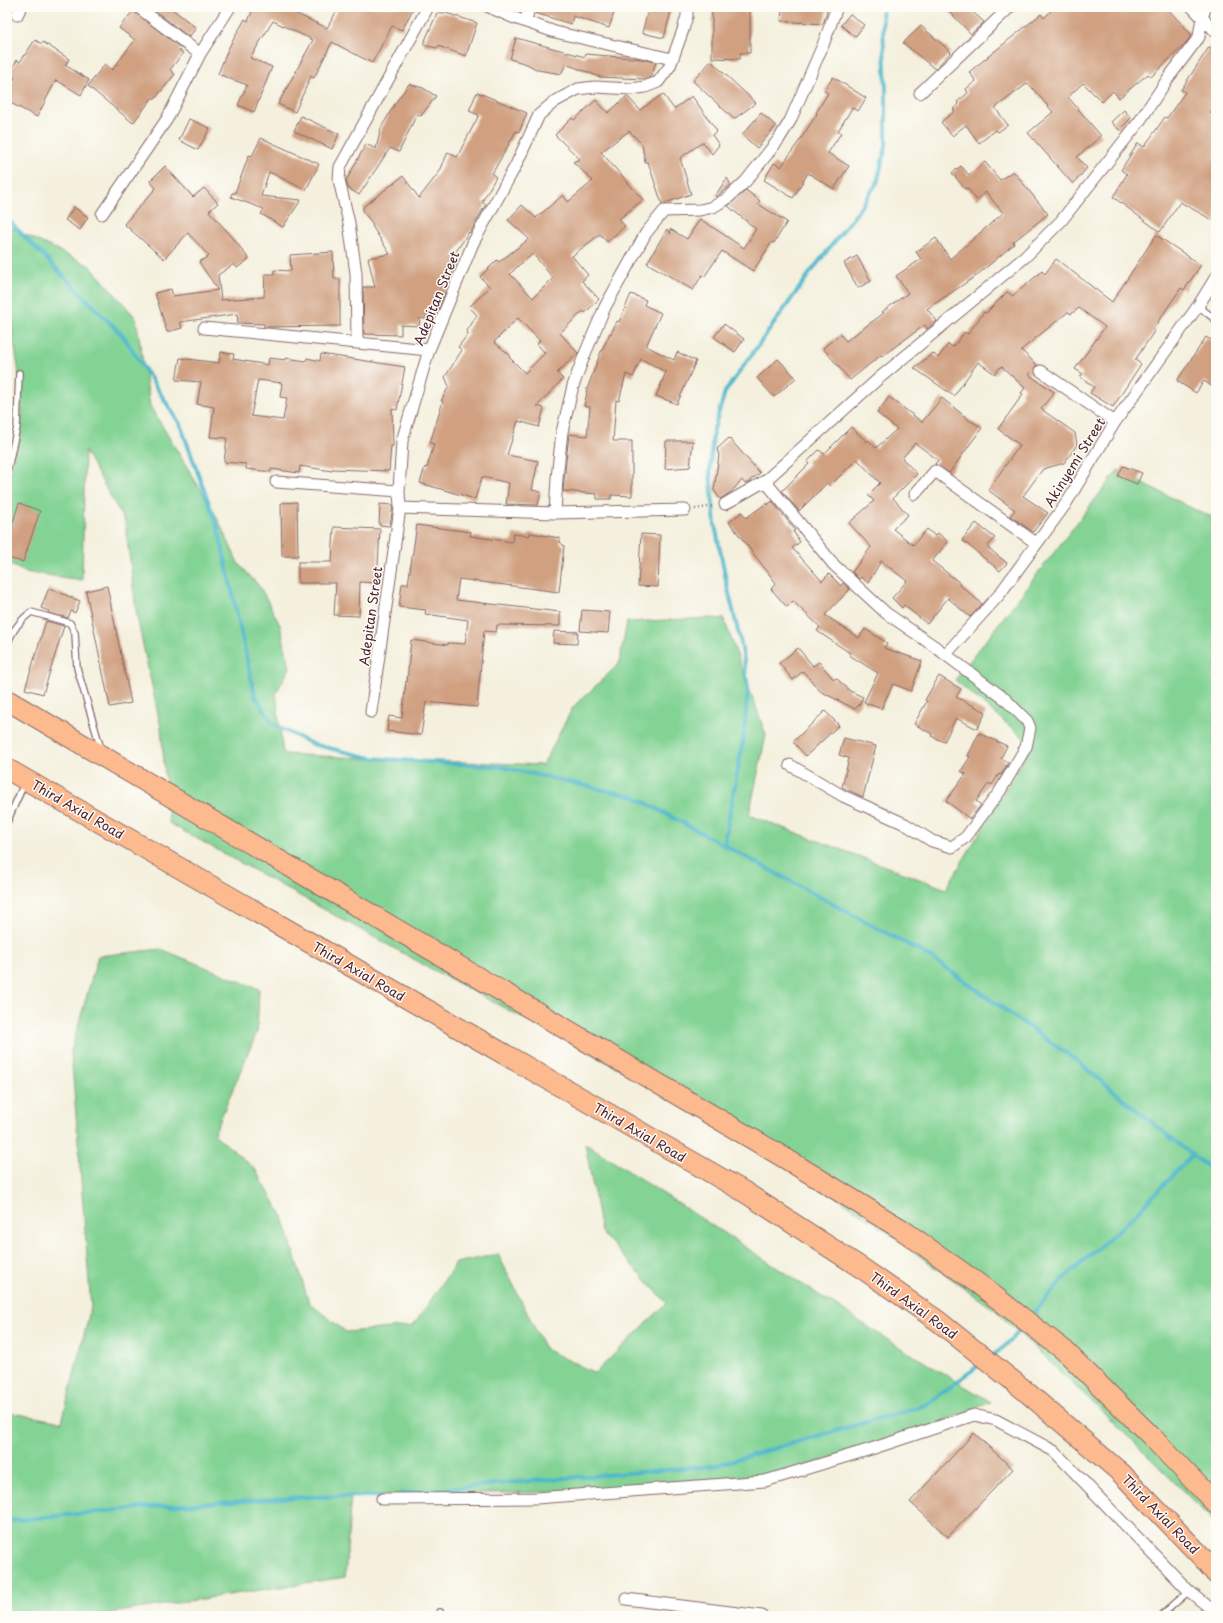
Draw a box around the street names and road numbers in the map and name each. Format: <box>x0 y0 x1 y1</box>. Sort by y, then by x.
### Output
street label: Adepitan Street <box>408 248 464 348</box>
street label: Akinyemi Street <box>1039 414 1109 510</box>
street label: Adepitan Street <box>354 565 386 667</box>
street label: Third Axial Road <box>28 775 128 843</box>
street label: Third Axial Road <box>309 937 409 1005</box>
street label: Third Axial Road <box>590 1098 690 1166</box>
street label: Third Axial Road <box>866 1267 962 1343</box>
street label: Third Axial Road <box>1118 1470 1204 1558</box>

